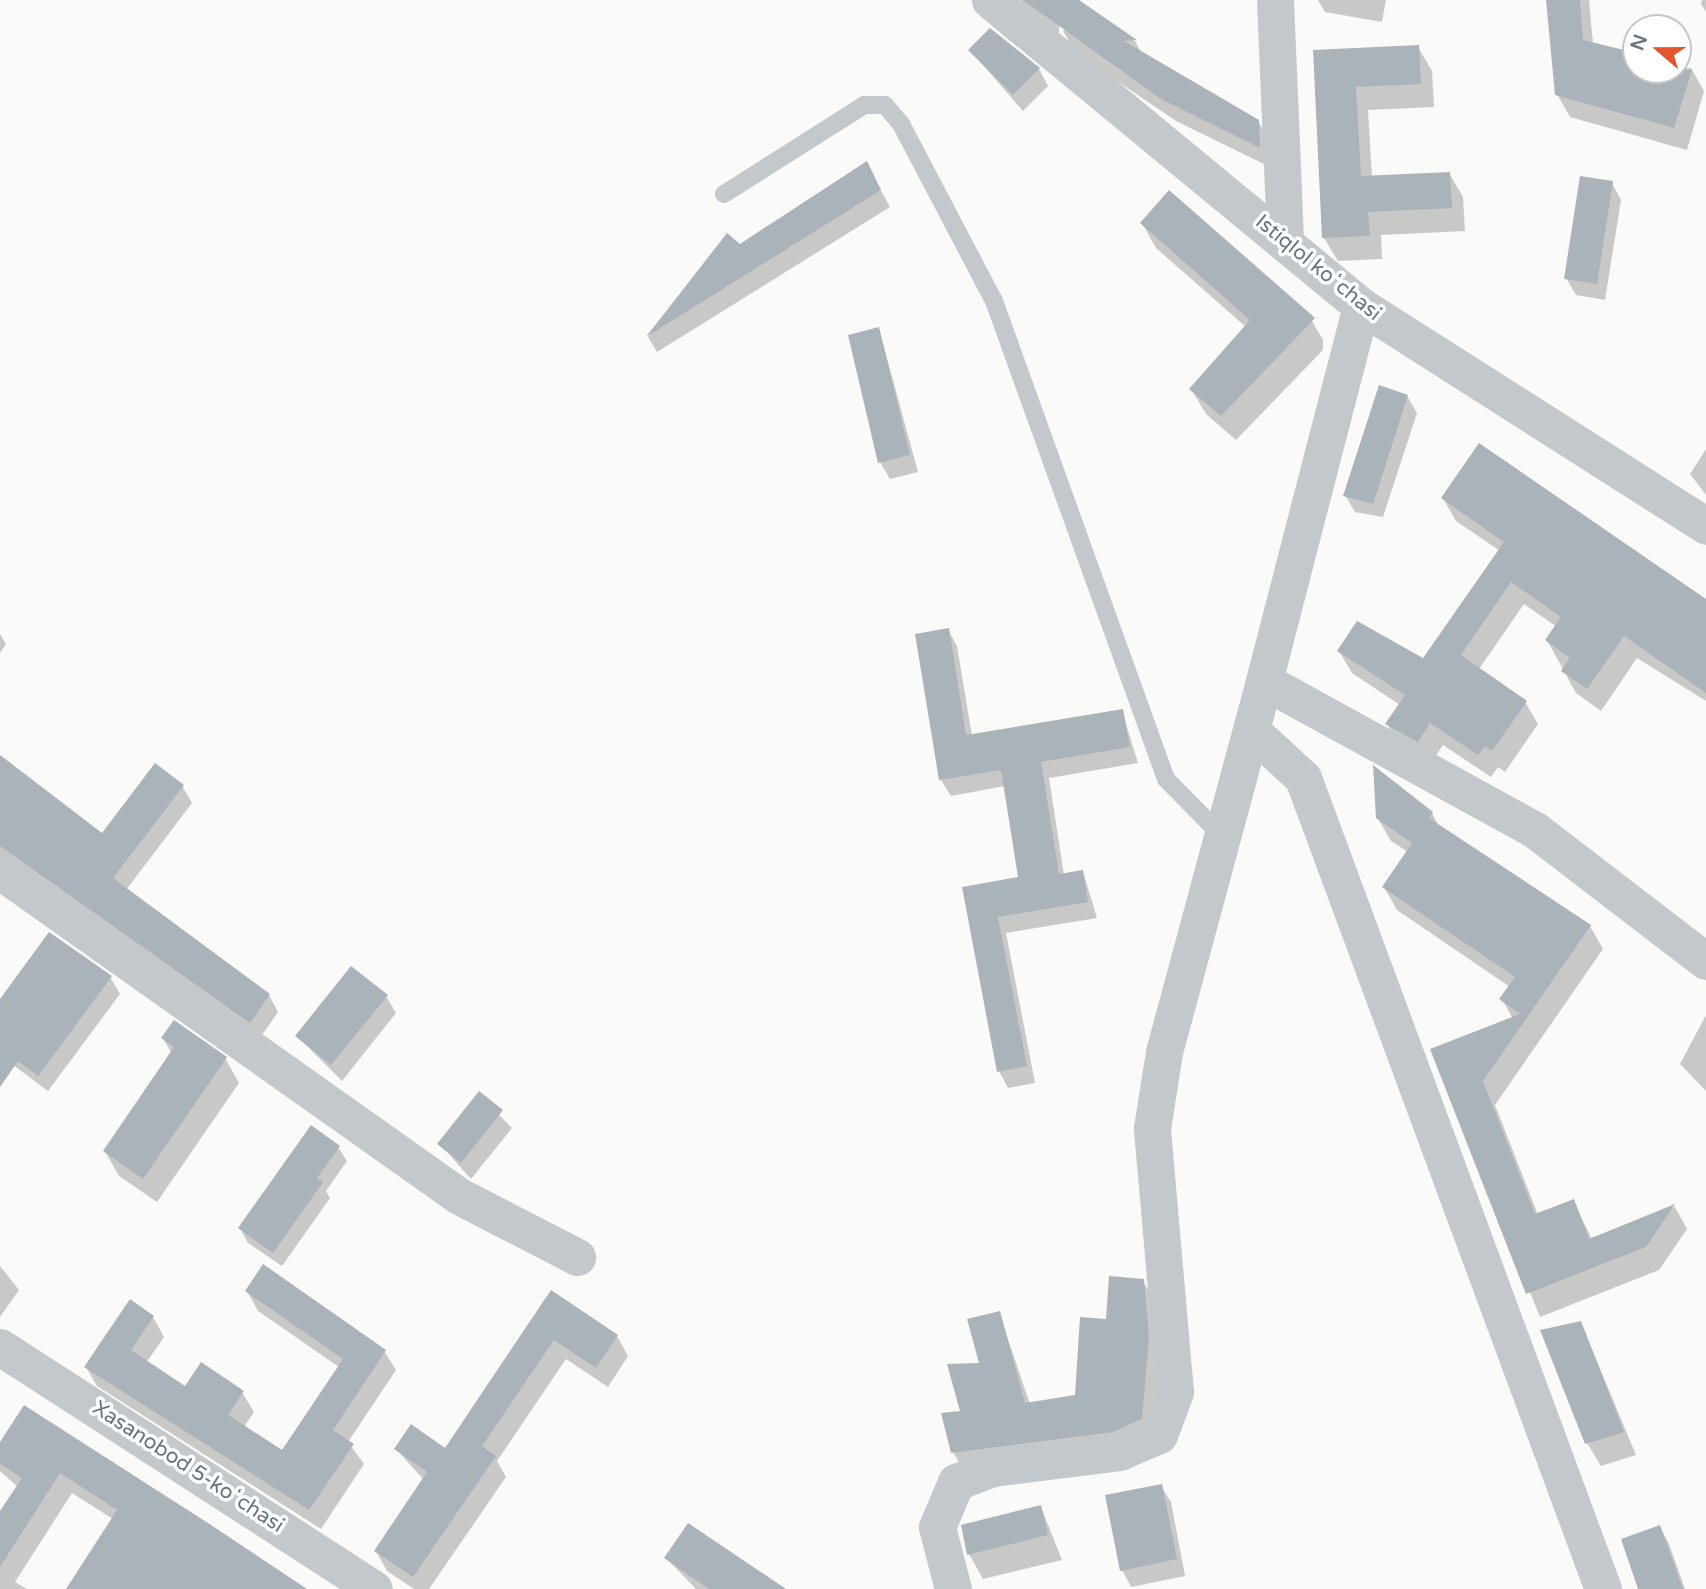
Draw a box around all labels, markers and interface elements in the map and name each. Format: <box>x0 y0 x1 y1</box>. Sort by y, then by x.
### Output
north arrow <box>1622 14 1692 84</box>
text: N <box>1626 32 1652 53</box>
street label: Istiqlol koʻchasi <box>1250 210 1386 326</box>
street label: Xasanobod 5-koʻchasi <box>88 1396 288 1538</box>

